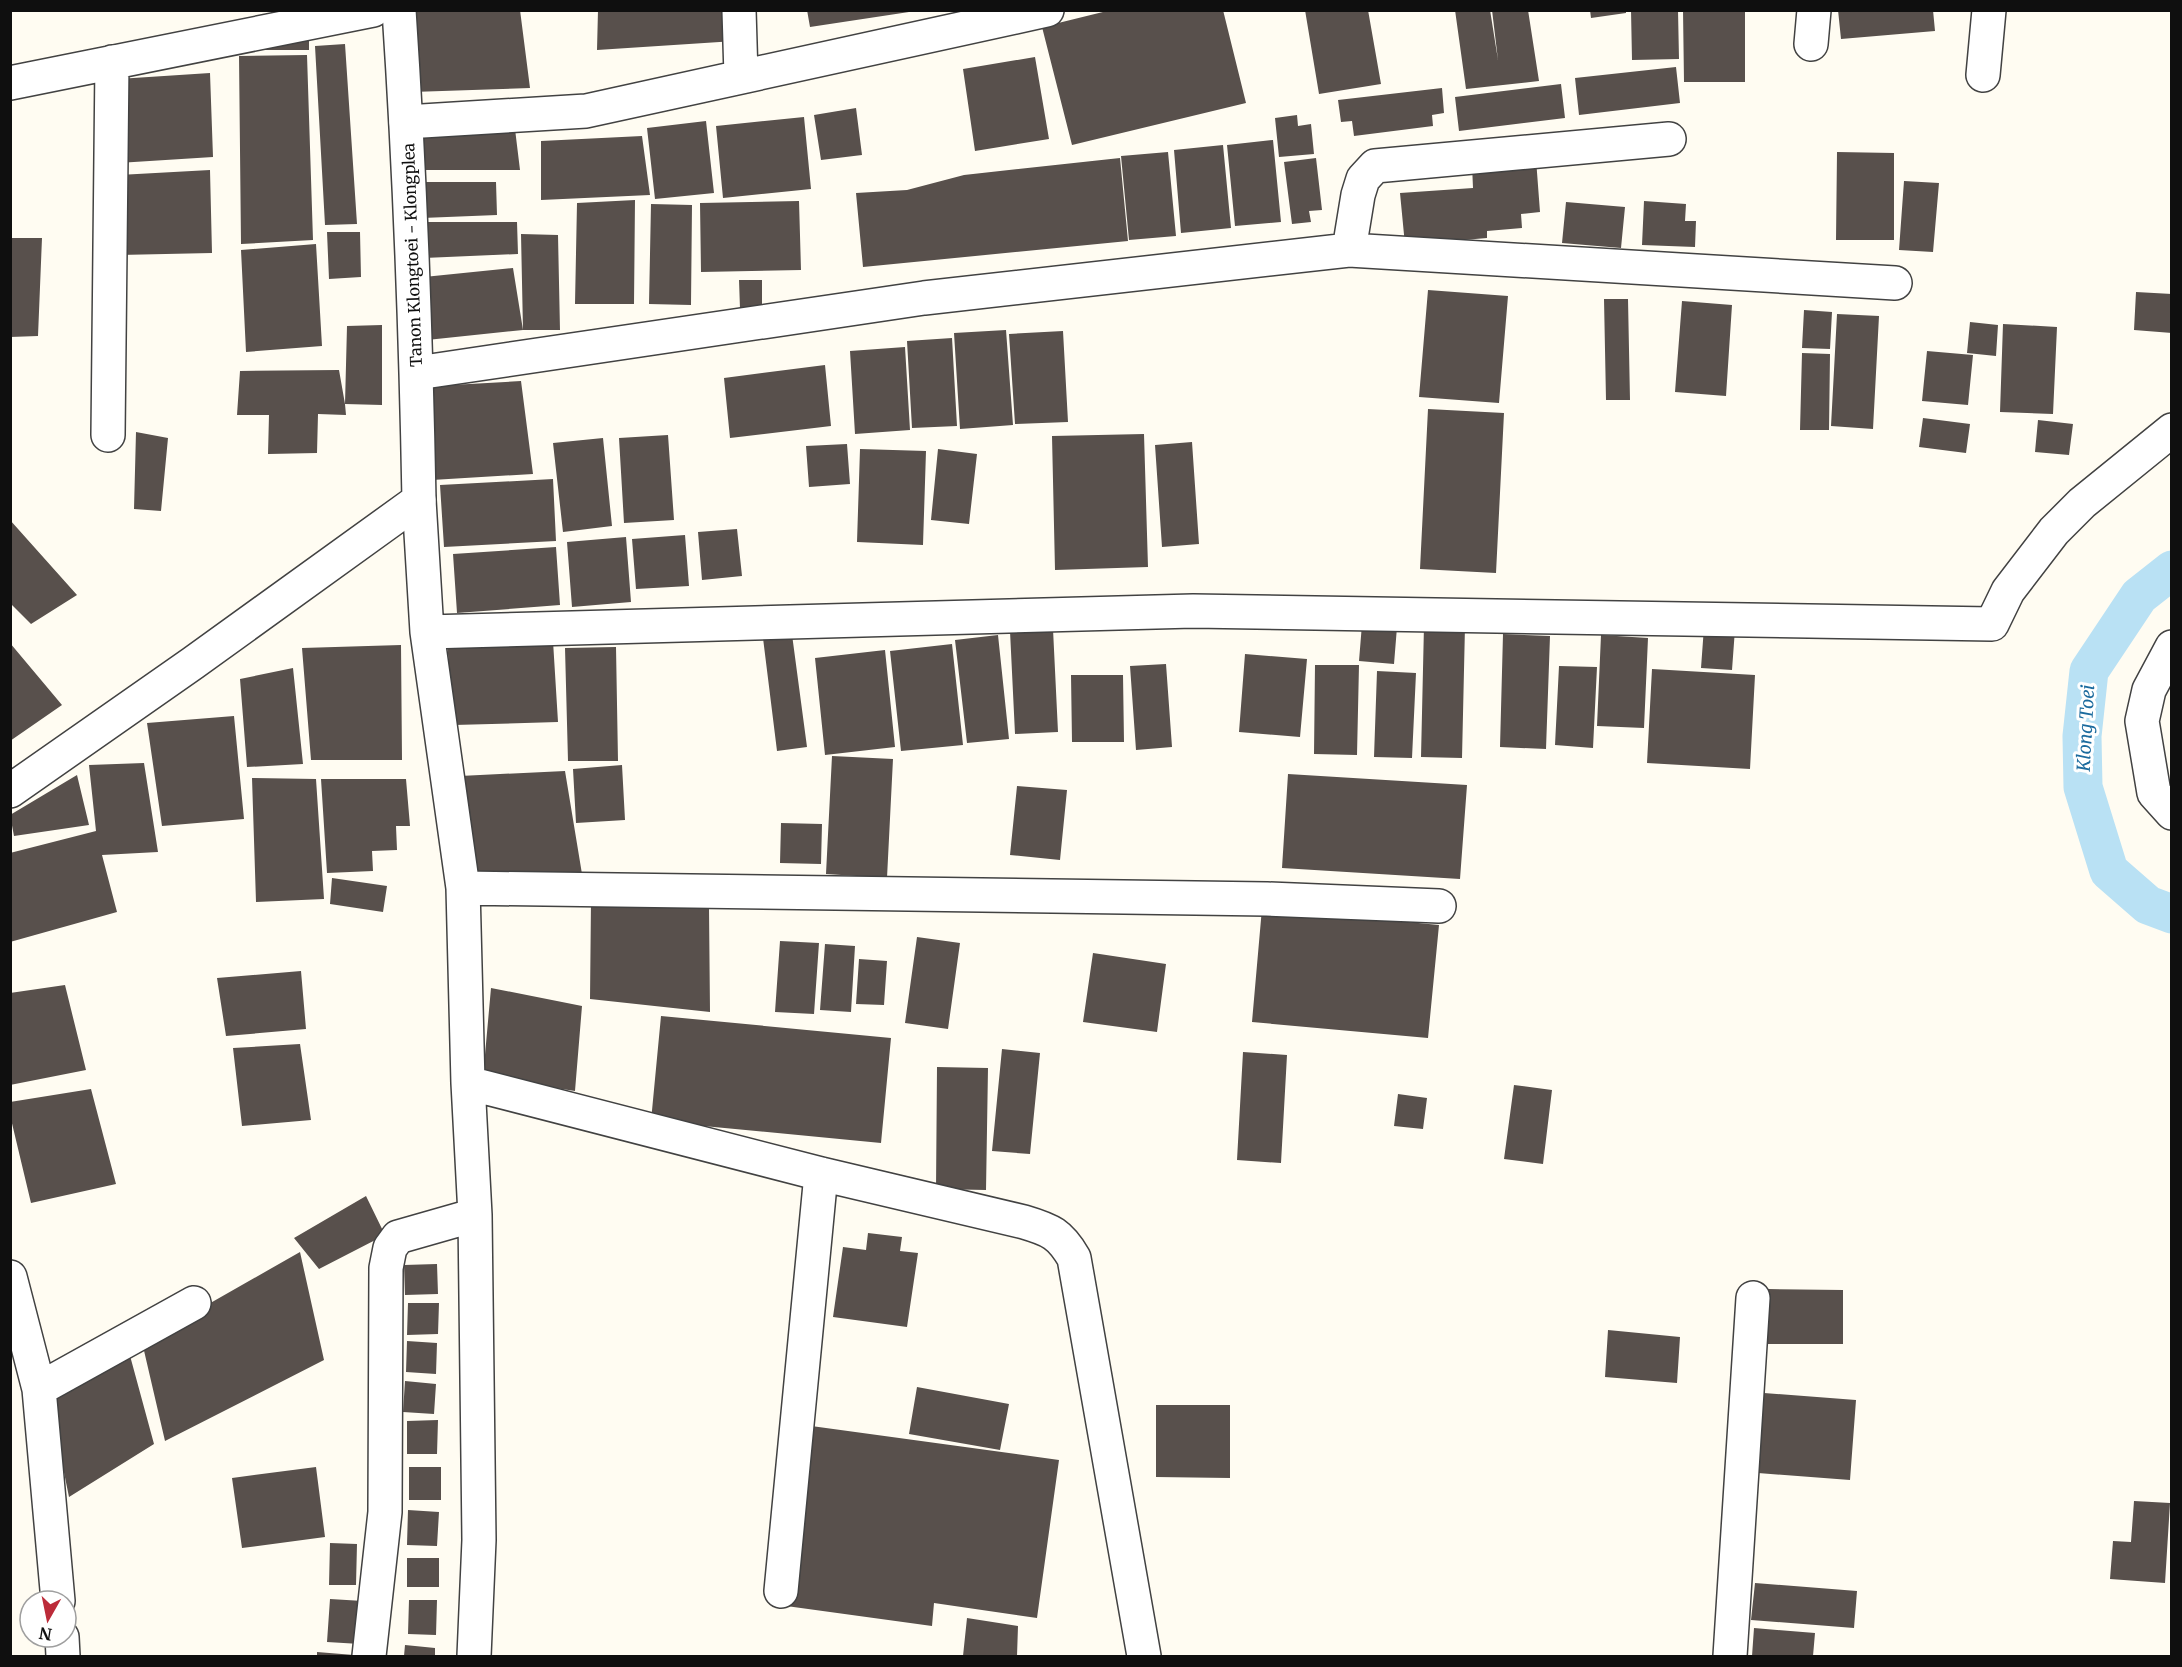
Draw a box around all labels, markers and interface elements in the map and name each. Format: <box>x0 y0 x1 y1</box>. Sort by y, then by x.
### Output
street label: Tanon Klongtoei - Klongplea <box>398 142 426 367</box>
water label: Klong Toei <box>2072 684 2099 773</box>
north arrow <box>18 1589 78 1649</box>
text: N <box>37 1623 53 1645</box>

